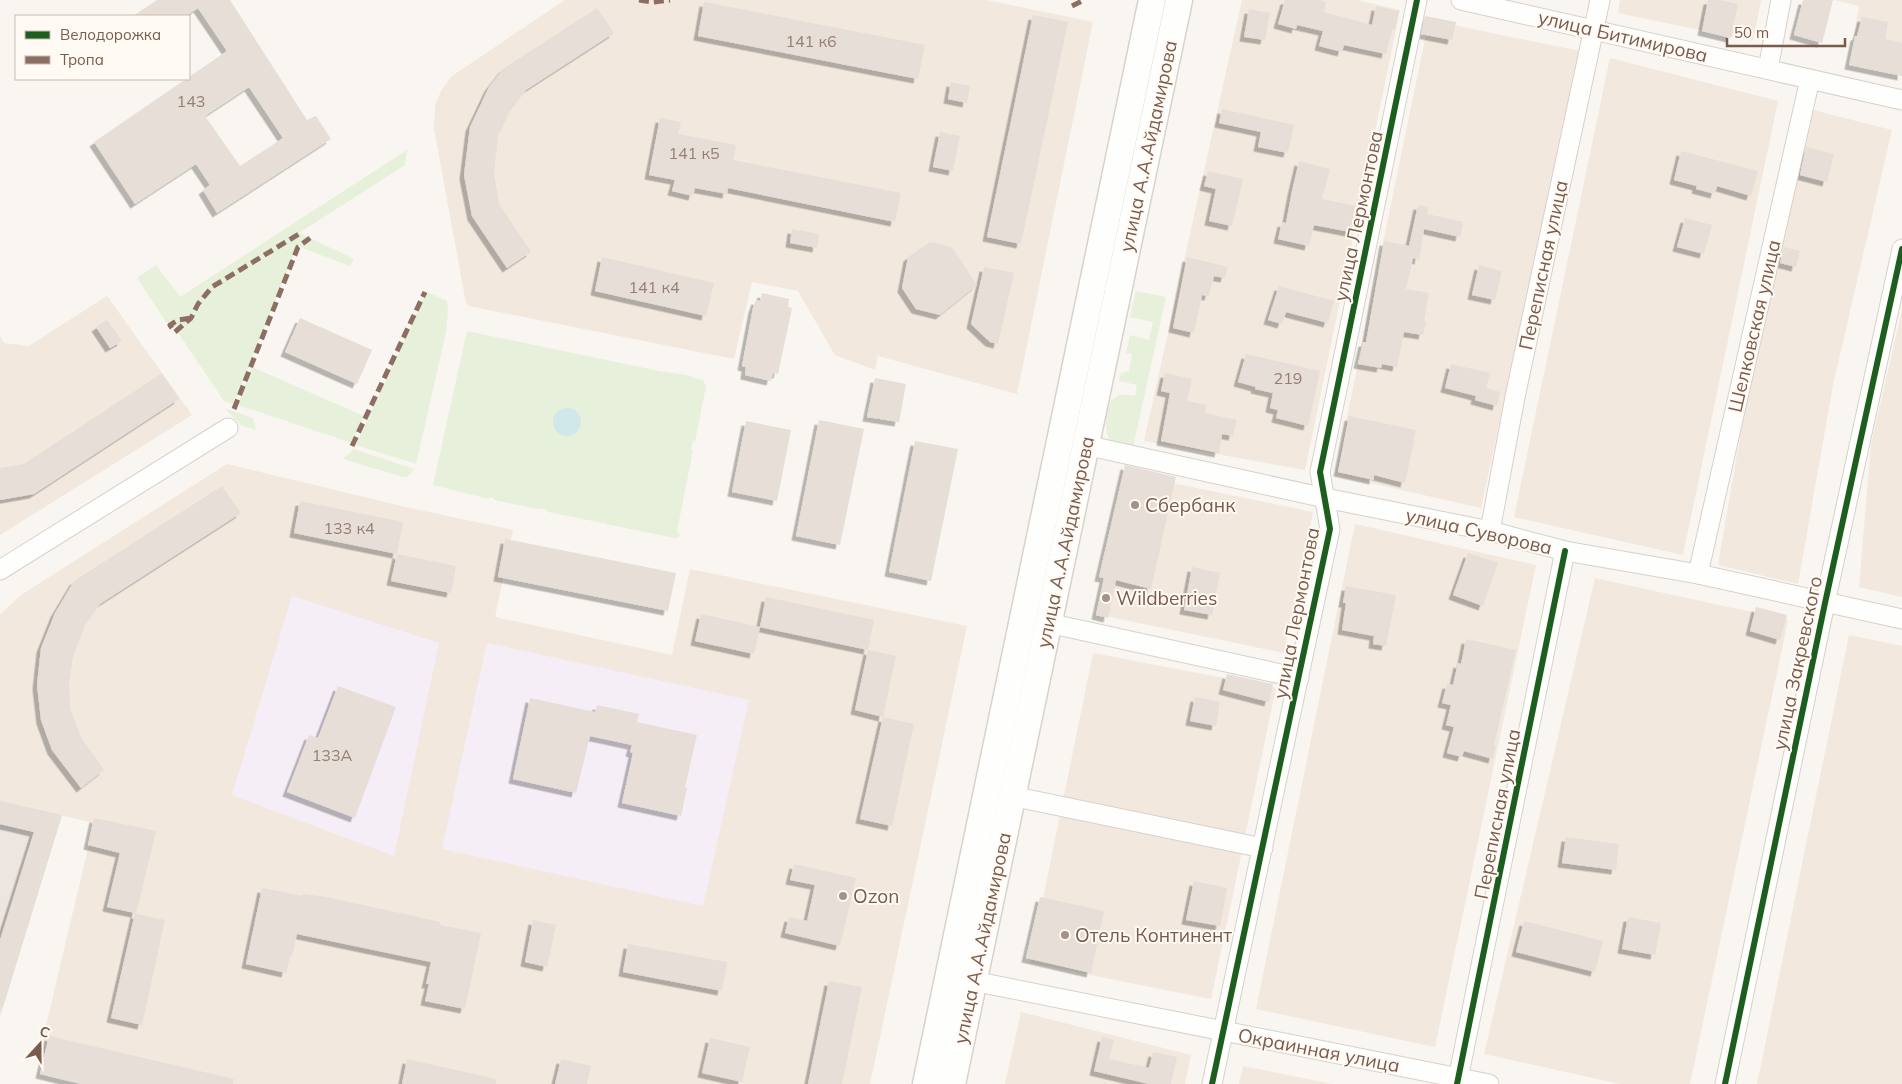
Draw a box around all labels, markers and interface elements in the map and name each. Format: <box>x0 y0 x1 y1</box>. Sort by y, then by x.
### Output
street label: улица Битимирова <box>1536 5 1710 67</box>
legend <box>15 15 190 80</box>
scale bar <box>1727 15 1844 47</box>
text: 50 m <box>1734 23 1769 42</box>
text: Велодорожка <box>60 25 161 44</box>
house number: 141 к6 <box>785 31 837 51</box>
street label: улица А.А.Айдамирова <box>1114 38 1182 254</box>
text: Тропа <box>60 50 104 69</box>
house number: 143 <box>177 91 205 111</box>
street label: улица Лермонтова <box>1328 128 1388 304</box>
house number: 141 к5 <box>668 143 720 163</box>
street label: Переписная улица <box>1513 178 1573 352</box>
street label: Шелковская улица <box>1722 237 1786 415</box>
house number: 141 к4 <box>628 277 680 297</box>
house number: 219 <box>1274 368 1302 388</box>
street label: улица А.А.Айдамирова <box>1031 434 1099 650</box>
place label: Сбербанк <box>1145 493 1236 517</box>
marker: Сбербанк <box>1129 499 1141 511</box>
street label: улица Суворова <box>1403 502 1555 560</box>
house number: 133 к4 <box>323 518 375 538</box>
street label: улица Лермонтова <box>1268 525 1324 701</box>
street label: улица Закревского <box>1767 574 1827 752</box>
place label: Wildberries <box>1116 586 1217 610</box>
marker: Wildberries <box>1100 592 1112 604</box>
street label: Переписная улица <box>1469 727 1525 901</box>
house number: 133А <box>312 745 353 765</box>
street label: улица А.А.Айдамирова <box>948 830 1016 1046</box>
place label: Ozon <box>853 884 899 908</box>
marker: Ozon <box>837 890 849 902</box>
place label: Отель Континент <box>1075 923 1232 947</box>
marker: Отель Континент <box>1059 929 1071 941</box>
north arrow <box>15 1019 65 1069</box>
text: С <box>37 1022 52 1042</box>
street label: Окраинная улица <box>1236 1023 1402 1077</box>

